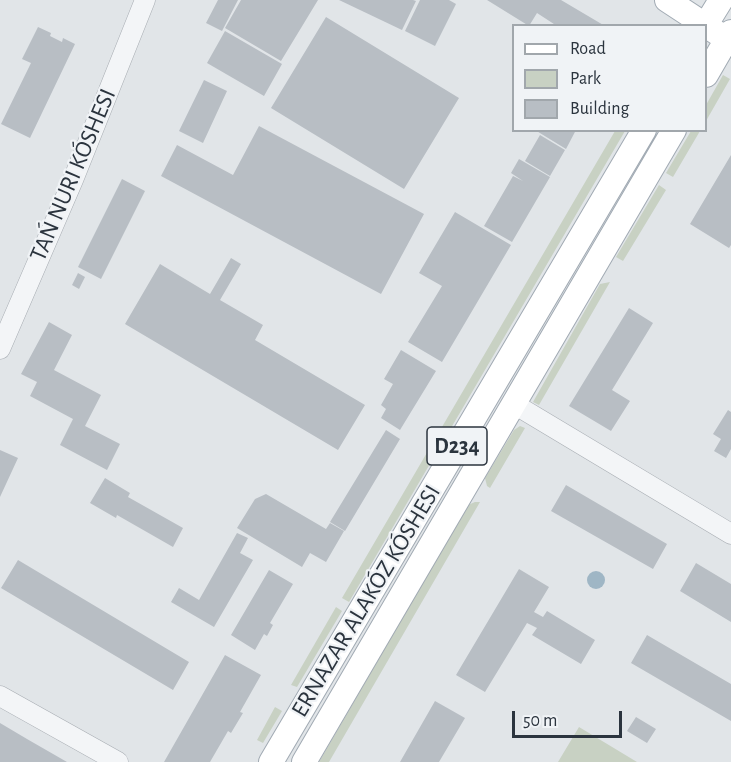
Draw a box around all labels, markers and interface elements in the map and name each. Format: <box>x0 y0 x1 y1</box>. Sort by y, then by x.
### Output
legend <box>512 24 707 132</box>
text: Road <box>570 40 606 58</box>
text: Park <box>570 70 601 88</box>
street label: TAŃ NURI KÓSHESI <box>24 84 122 266</box>
text: Building <box>570 100 629 118</box>
road number: D234 <box>427 427 487 465</box>
street label: ERNAZAR ALAKÓZ KÓSHESI <box>285 480 447 722</box>
scale bar <box>515 699 624 737</box>
text: 50 m <box>523 712 557 730</box>

